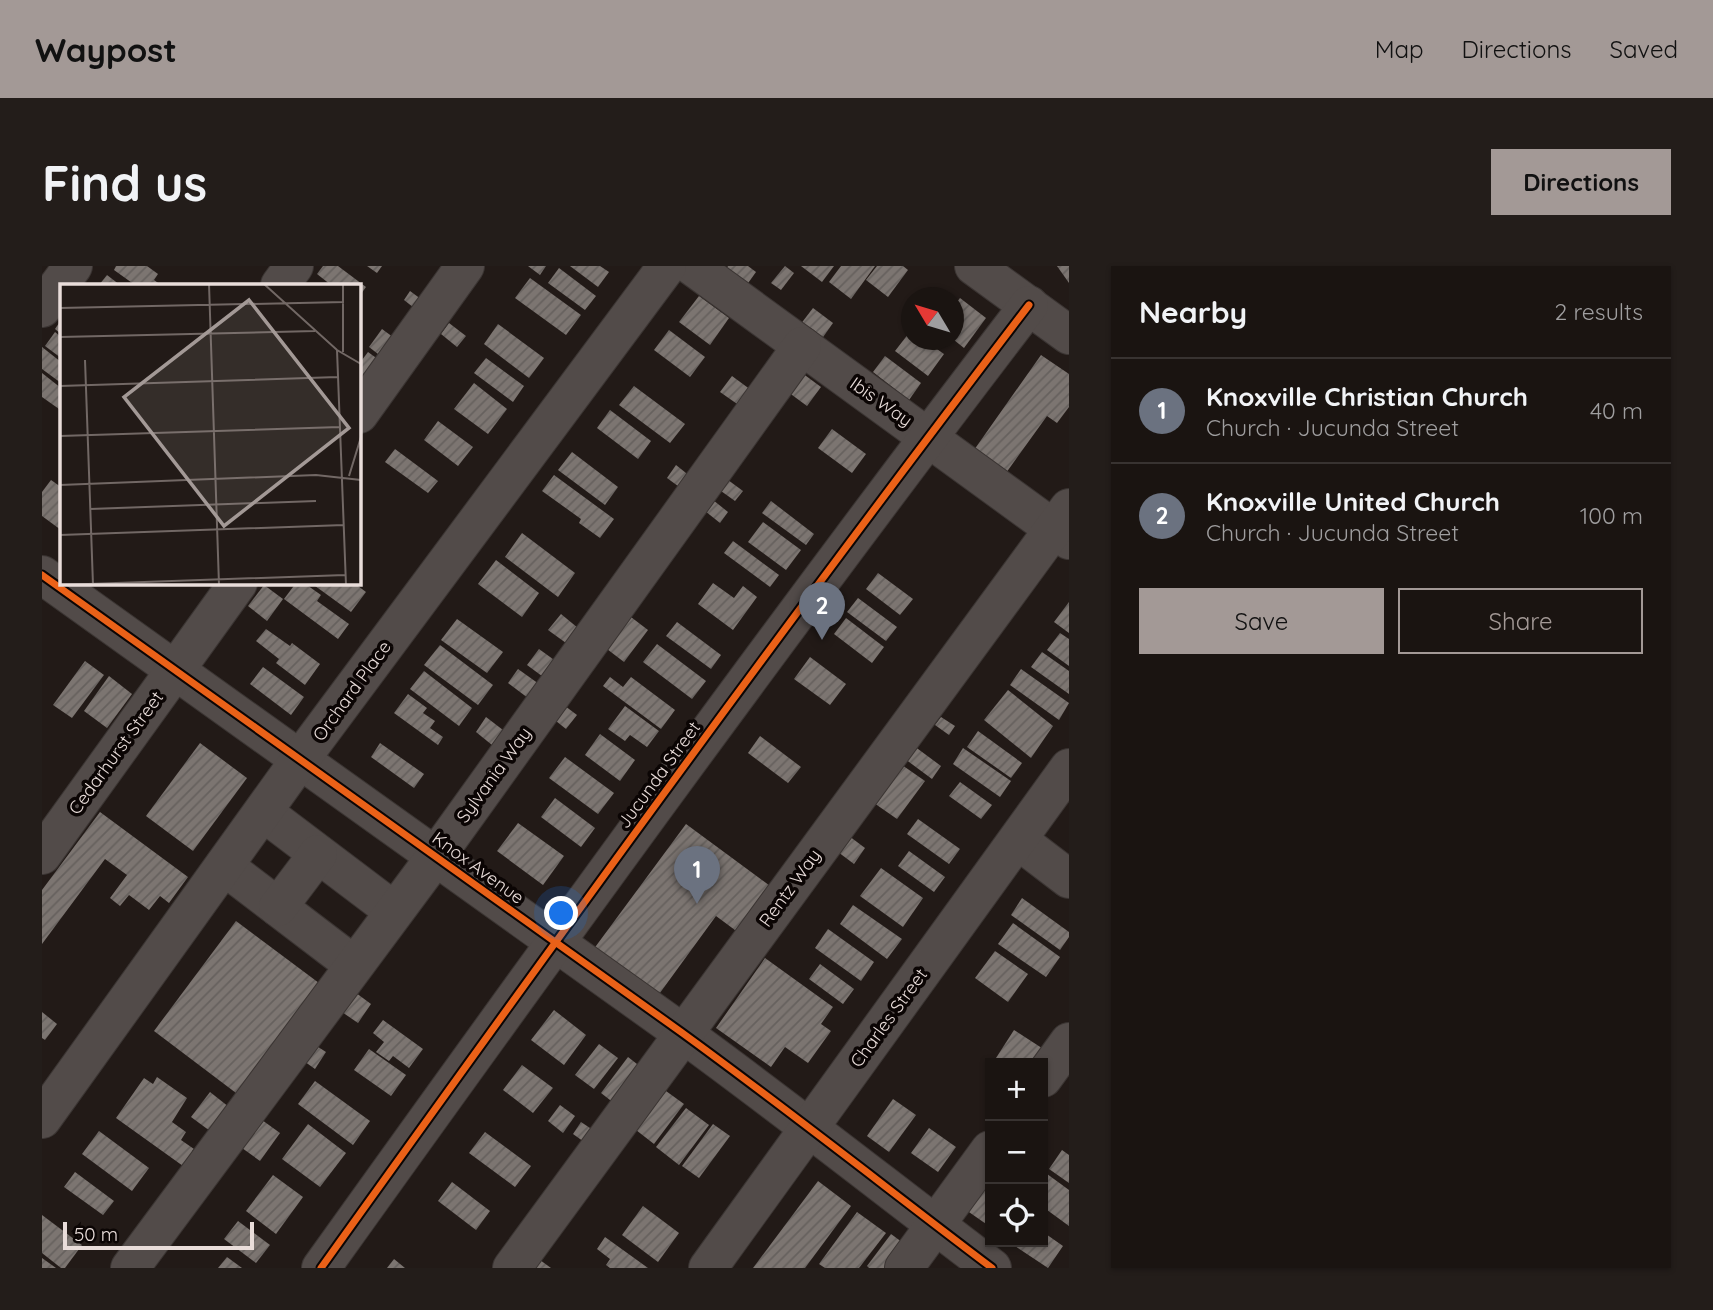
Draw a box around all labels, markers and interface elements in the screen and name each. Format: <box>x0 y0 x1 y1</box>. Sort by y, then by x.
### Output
text: Waypost <box>35 29 177 70</box>
text: Map <box>1375 34 1424 64</box>
text: Directions <box>1462 34 1572 64</box>
text: Saved <box>1610 34 1678 64</box>
button: Directions <box>1491 149 1671 215</box>
text: Find us <box>42 152 207 213</box>
inset map <box>60 284 360 584</box>
north arrow <box>901 287 964 350</box>
text: Nearby <box>1139 293 1247 331</box>
text: 2 results <box>1554 297 1643 326</box>
street label: Ibis Way <box>846 372 917 431</box>
text: Knoxville Christian Church <box>1206 380 1528 413</box>
text: 1 <box>1158 396 1166 425</box>
text: 40 m <box>1590 396 1643 425</box>
text: Church · Jucunda Street <box>1206 413 1459 442</box>
text: Knoxville United Church <box>1206 485 1500 518</box>
text: 2 <box>1155 501 1169 530</box>
text: 100 m <box>1580 501 1643 530</box>
text: Church · Jucunda Street <box>1206 518 1459 547</box>
pin: 2 <box>799 582 845 640</box>
button: Save <box>1139 588 1384 654</box>
button: Share <box>1398 588 1643 654</box>
street label: Orchard Place <box>307 636 396 745</box>
street label: Cedarhurst Street <box>63 687 168 819</box>
street label: Jucunda Street <box>612 717 705 833</box>
street label: Sylvania Way <box>451 722 536 827</box>
street label: Knox Avenue <box>428 826 529 909</box>
street label: Rentz Way <box>754 844 826 931</box>
pin: 1 <box>674 846 720 904</box>
your location <box>544 896 578 930</box>
street label: Charles Street <box>845 964 932 1072</box>
map controls <box>985 1058 1048 1247</box>
button: + <box>985 1058 1048 1121</box>
button: − <box>985 1121 1048 1184</box>
button: locate <box>985 1184 1048 1247</box>
scale bar <box>63 1219 254 1251</box>
text: 50 m <box>74 1222 118 1246</box>

